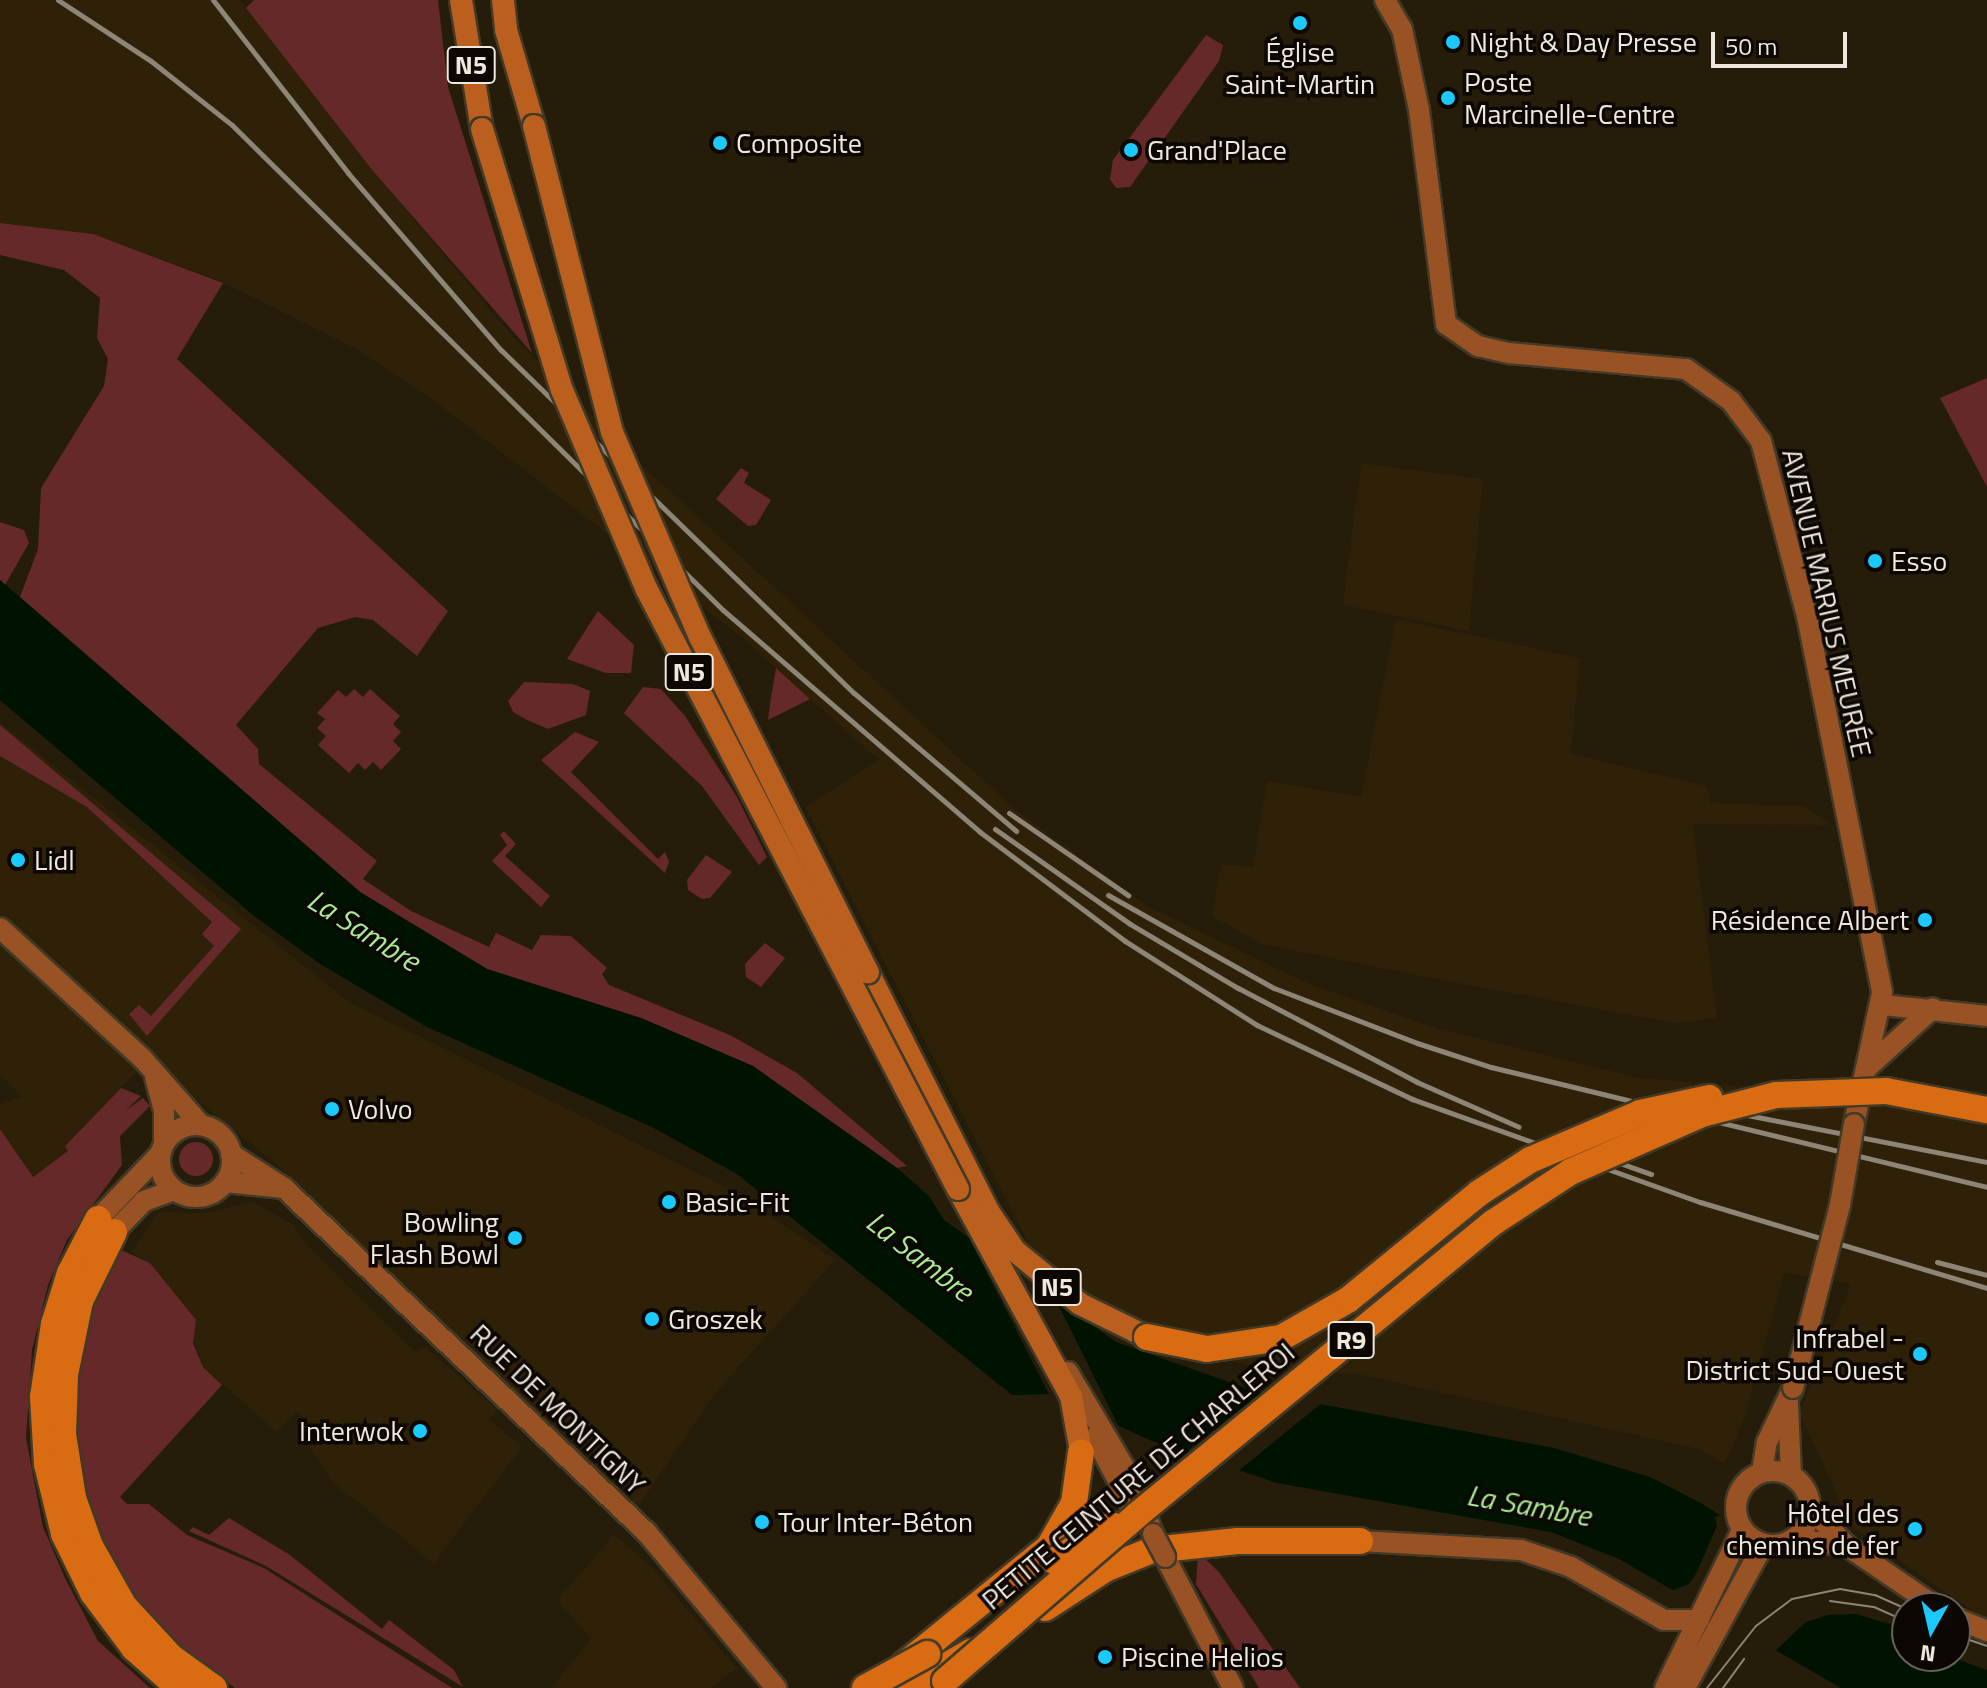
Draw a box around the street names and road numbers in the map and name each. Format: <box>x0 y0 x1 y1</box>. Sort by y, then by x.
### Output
road number: N5 <box>445 43 497 87</box>
street label: AVENUE MARIUS MEURÉE <box>1775 446 1879 760</box>
road number: N5 <box>663 650 715 694</box>
road number: N5 <box>1031 1265 1083 1309</box>
street label: RUE DE MONTIGNY <box>463 1317 653 1501</box>
road number: R9 <box>1327 1318 1375 1362</box>
street label: PETITE CEINTURE DE CHARLEROI <box>975 1335 1301 1617</box>

